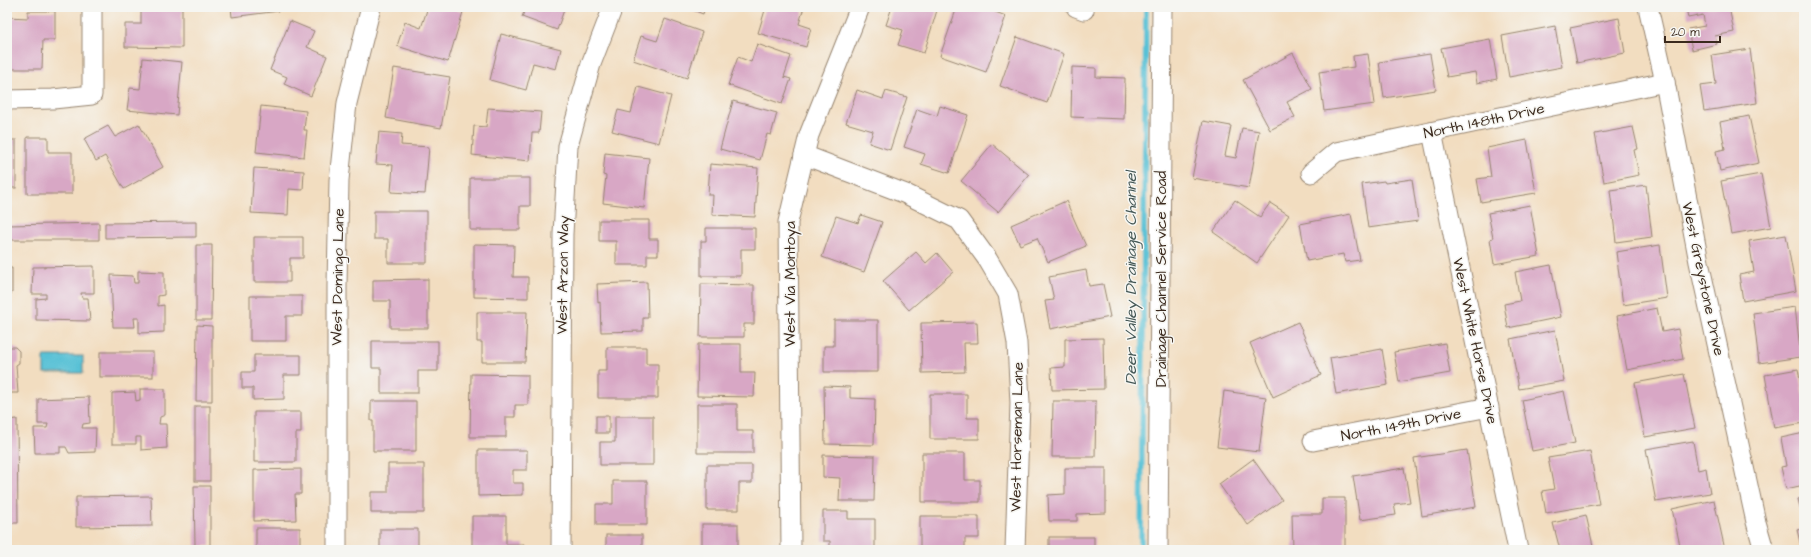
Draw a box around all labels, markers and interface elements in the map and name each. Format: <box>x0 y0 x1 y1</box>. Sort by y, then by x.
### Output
scale bar <box>1665 18 1720 44</box>
text: 20 m <box>1671 24 1700 41</box>
street label: North 148th Drive <box>1422 98 1546 144</box>
water label: Deer Valley Drainage Channel <box>1120 169 1143 385</box>
street label: Drainage Channel Service Road <box>1151 171 1173 387</box>
street label: West Greystone Drive <box>1675 200 1730 358</box>
street label: West Domingo Lane <box>326 208 351 346</box>
street label: West Arzon Way <box>551 215 576 335</box>
street label: West Via Montoya <box>780 221 802 347</box>
street label: West White Horse Drive <box>1447 256 1503 426</box>
street label: West Horseman Lane <box>1005 362 1029 512</box>
street label: North 149th Drive <box>1339 403 1463 447</box>

